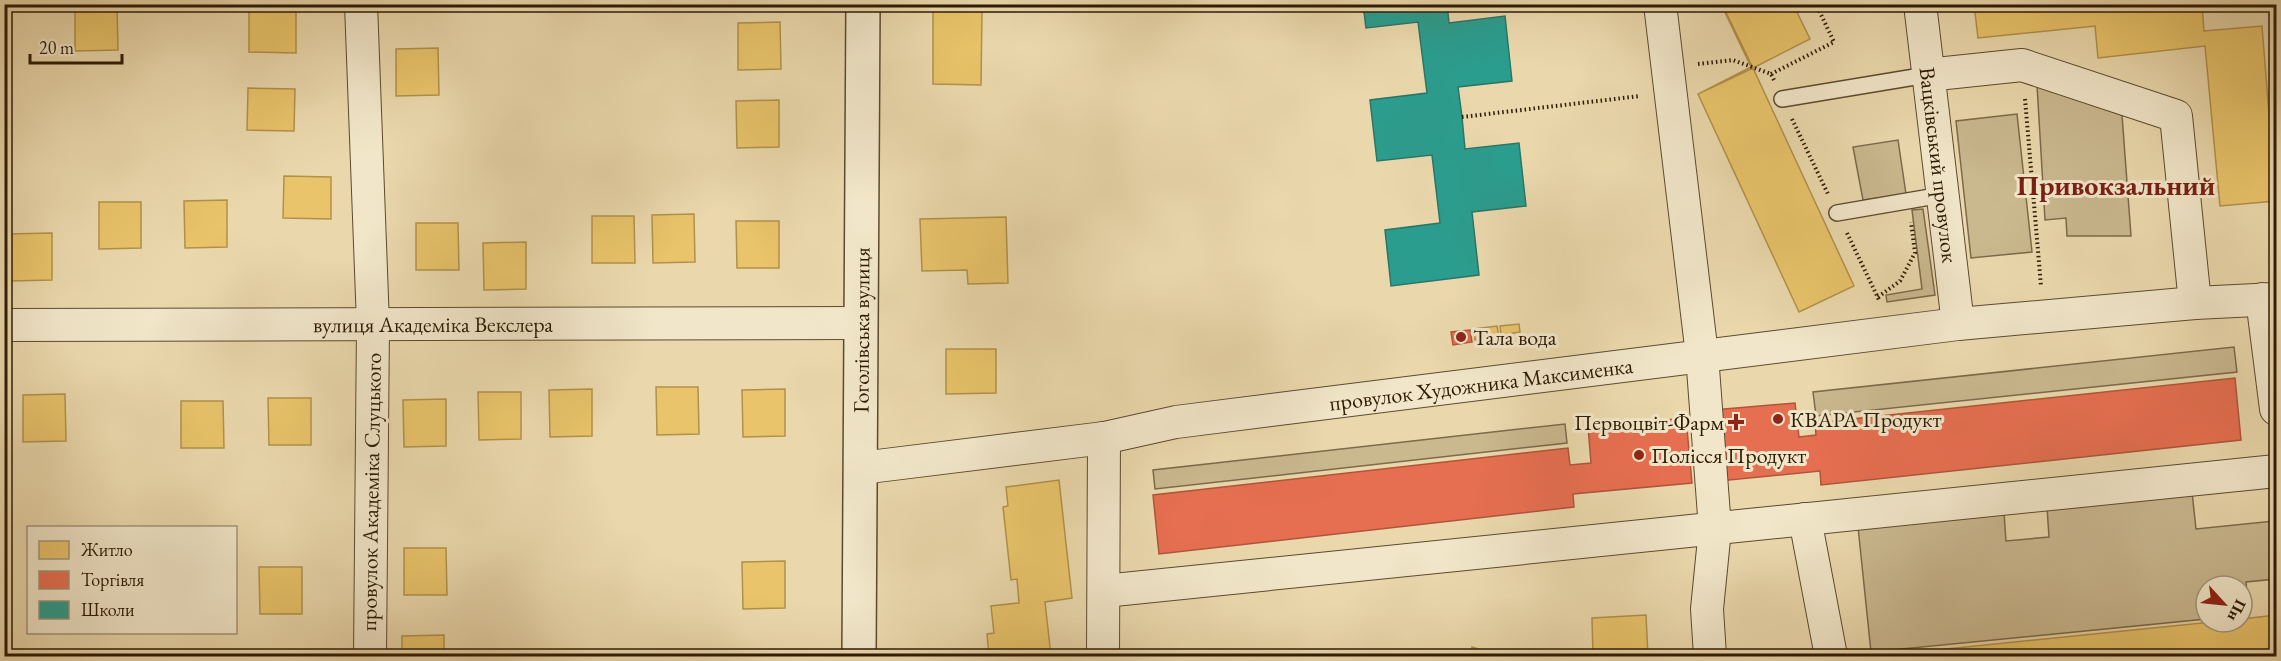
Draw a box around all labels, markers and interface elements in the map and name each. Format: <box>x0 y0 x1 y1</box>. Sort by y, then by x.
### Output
scale bar <box>30 27 122 65</box>
text: 20 m <box>39 36 74 59</box>
street label: Вацківський провулок <box>1913 65 1965 265</box>
district label: Привокзальний <box>2017 167 2215 203</box>
street label: Гоголівська вулиця <box>846 247 876 413</box>
street label: вулиця Академіка Векслера <box>313 309 553 339</box>
place label: Тала вода <box>1473 323 1557 352</box>
marker: Тала вода <box>1454 330 1468 344</box>
street label: провулок Художника Максименка <box>1328 350 1635 417</box>
street label: провулок Академіка Слуцького <box>354 352 388 631</box>
place label: КВАРА Продукт <box>1790 405 1942 434</box>
place label: Первоцвіт-Фарм <box>1574 408 1724 437</box>
marker: КВАРА Продукт <box>1771 412 1785 426</box>
marker: Первоцвіт-Фарм <box>1729 415 1743 429</box>
place label: Полісся Продукт <box>1651 441 1806 470</box>
marker: Полісся Продукт <box>1632 448 1646 462</box>
legend <box>27 526 237 634</box>
text: Житло <box>80 538 133 561</box>
text: Торгівля <box>81 568 144 591</box>
north arrow <box>2194 574 2254 634</box>
text: Пн <box>2223 596 2251 625</box>
text: Школи <box>81 598 135 621</box>

